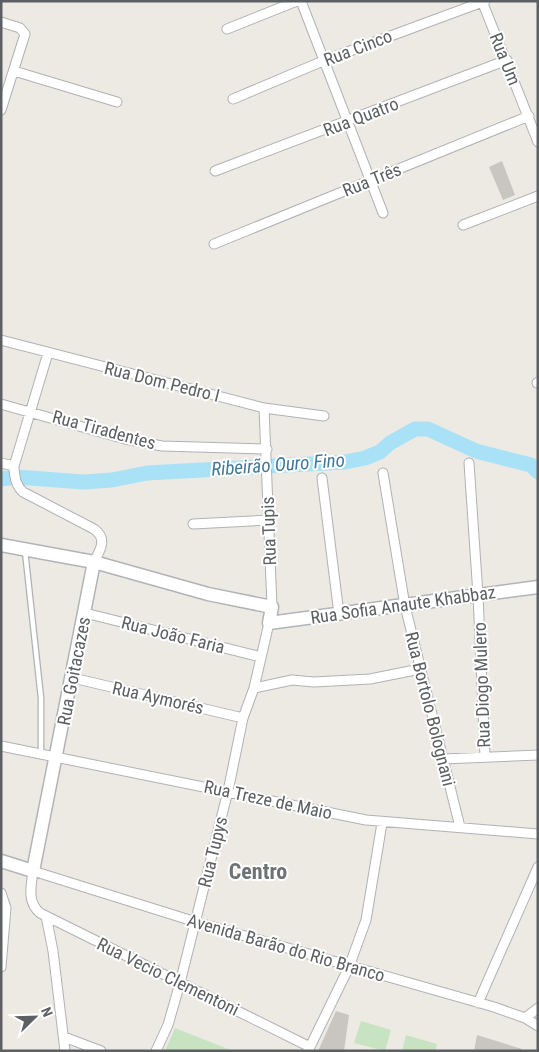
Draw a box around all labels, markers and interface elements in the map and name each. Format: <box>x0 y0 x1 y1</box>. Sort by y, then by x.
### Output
street label: Rua Cinco <box>321 25 395 70</box>
street label: Rua Um <box>485 30 525 88</box>
street label: Rua Quatro <box>320 93 401 140</box>
street label: Rua Três <box>339 158 404 201</box>
street label: Rua Dom Pedro I <box>102 357 222 406</box>
street label: Rua Tiradentes <box>50 406 158 453</box>
water label: Ribeirão Ouro Fino <box>210 448 346 481</box>
street label: Rua Tupis <box>257 496 280 566</box>
street label: Rua Sofia Anaute Khabbaz <box>309 581 497 628</box>
street label: Rua João Faria <box>119 612 227 657</box>
street label: Rua Goitacazes <box>53 615 94 727</box>
street label: Rua Diogo Mulero <box>469 622 494 748</box>
street label: Rua Bortolo Bolognani <box>401 630 460 788</box>
street label: Rua Aymorés <box>110 677 206 718</box>
street label: Rua Treze de Maio <box>202 776 334 823</box>
street label: Rua Tupys <box>194 814 231 890</box>
district label: Centro <box>229 859 287 884</box>
street label: Avenida Barão do Rio Branco <box>185 909 387 986</box>
street label: Rua Vecio Clementoni <box>94 933 243 1020</box>
north arrow <box>10 992 60 1042</box>
text: N <box>38 1005 56 1019</box>

